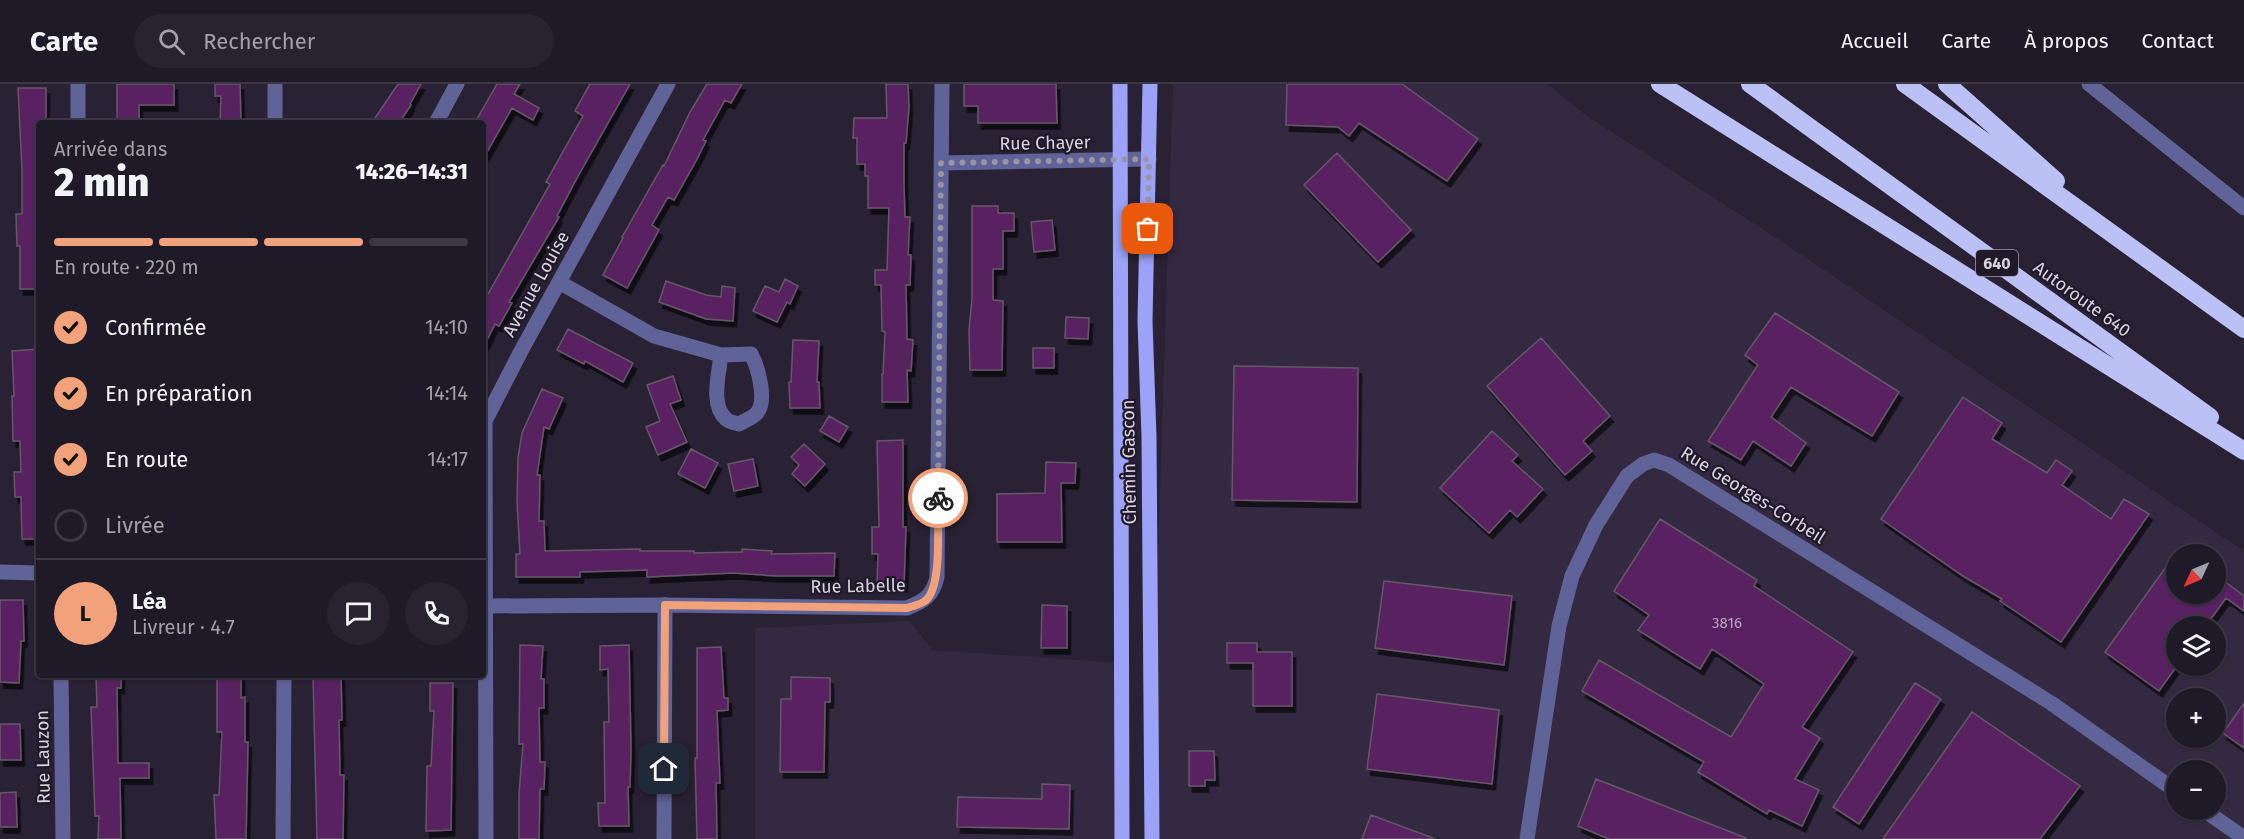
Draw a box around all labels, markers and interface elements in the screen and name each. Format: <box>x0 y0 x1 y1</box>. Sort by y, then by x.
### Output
search box <box>134 14 554 68</box>
text: Carte <box>30 25 98 58</box>
icon: search <box>155 25 188 58</box>
text: Rechercher <box>203 28 315 55</box>
text: Accueil <box>1841 28 1908 54</box>
text: Carte <box>1941 28 1991 54</box>
text: À propos <box>2024 28 2109 54</box>
text: Contact <box>2142 28 2214 54</box>
street label: Rue Chayer <box>999 131 1091 155</box>
text: Arrivée dans <box>54 137 167 161</box>
text: 14:26–14:31 <box>355 158 468 185</box>
text: 2 min <box>54 160 150 206</box>
pin <box>1122 203 1173 254</box>
icon: bag <box>1131 212 1164 245</box>
street label: Avenue Louise <box>498 227 574 341</box>
road number: 640 <box>1976 250 2018 276</box>
text: En route · 220 m <box>54 255 199 279</box>
street label: Autoroute 640 <box>2029 256 2135 342</box>
icon: check <box>54 311 87 344</box>
text: Confirmée <box>105 314 207 341</box>
text: 14:10 <box>425 315 468 339</box>
icon: check <box>54 377 87 410</box>
text: En préparation <box>105 380 253 407</box>
text: 14:14 <box>425 381 468 405</box>
street label: Chemin Gascon <box>1117 399 1141 525</box>
street label: Rue Georges-Corbeil <box>1676 442 1830 548</box>
icon: check <box>54 443 87 476</box>
text: En route <box>105 446 188 473</box>
text: 14:17 <box>427 447 468 471</box>
courier <box>908 468 968 528</box>
icon: bike <box>922 482 955 515</box>
text: Livrée <box>105 512 165 539</box>
north arrow <box>2166 544 2226 604</box>
map controls <box>2166 544 2226 820</box>
street label: Rue Labelle <box>810 574 906 598</box>
button: chat <box>327 582 390 645</box>
button: phone <box>405 582 468 645</box>
text: Léa <box>132 588 167 615</box>
text: L <box>80 600 91 627</box>
house number: 3816 <box>1712 614 1742 632</box>
text: Livreur · 4.7 <box>132 615 235 639</box>
button: layers <box>2166 616 2226 676</box>
button: + <box>2166 688 2226 748</box>
street label: Rue Lauzon <box>31 710 55 804</box>
pin <box>638 743 689 794</box>
icon: home <box>647 752 680 785</box>
button: − <box>2166 760 2226 820</box>

